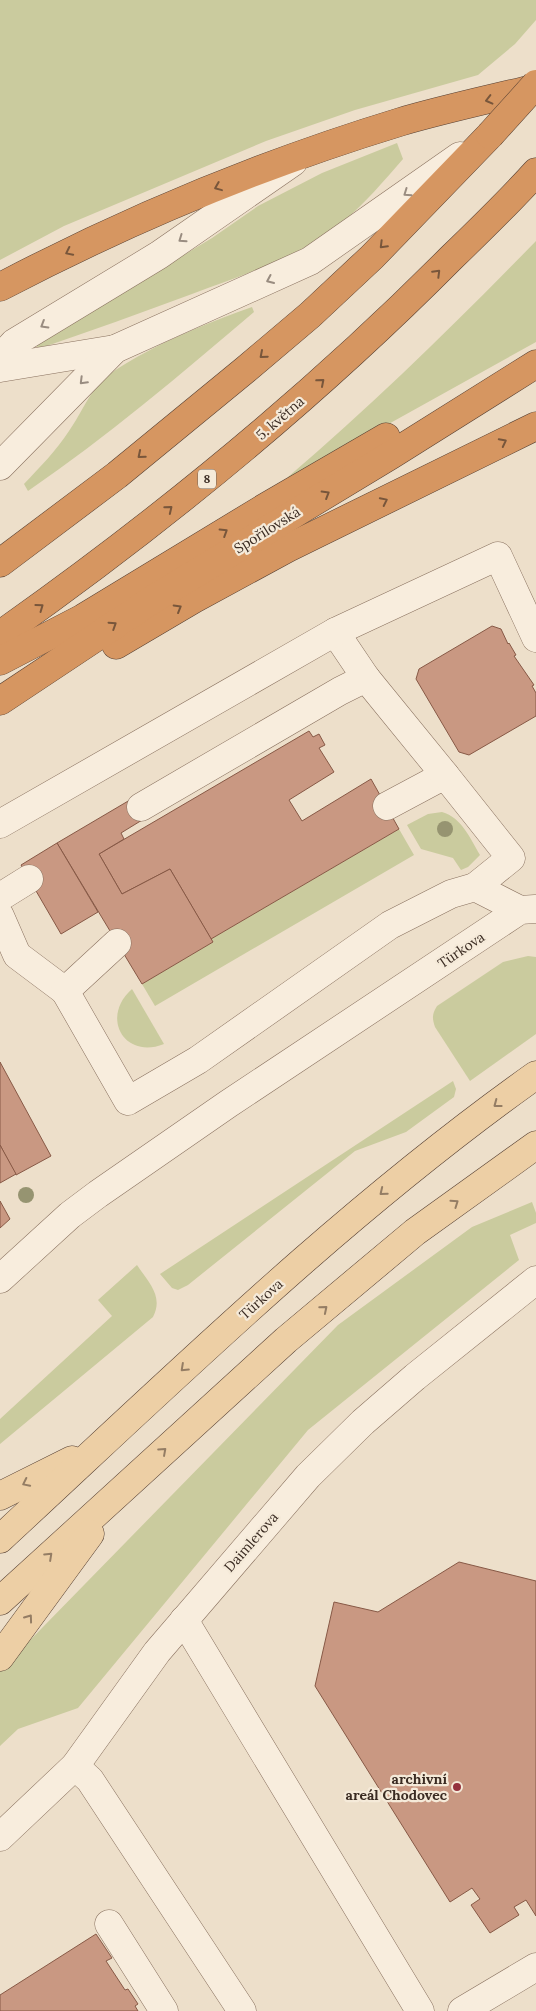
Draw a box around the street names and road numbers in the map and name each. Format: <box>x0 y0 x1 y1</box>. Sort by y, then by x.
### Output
street label: 5. května <box>252 392 308 444</box>
road number: 8 <box>198 469 216 488</box>
street label: Spořilovská <box>231 503 303 557</box>
street label: Türkova <box>434 928 488 972</box>
street label: Türkova <box>235 1275 287 1323</box>
street label: Daimlerova <box>220 1508 282 1576</box>

